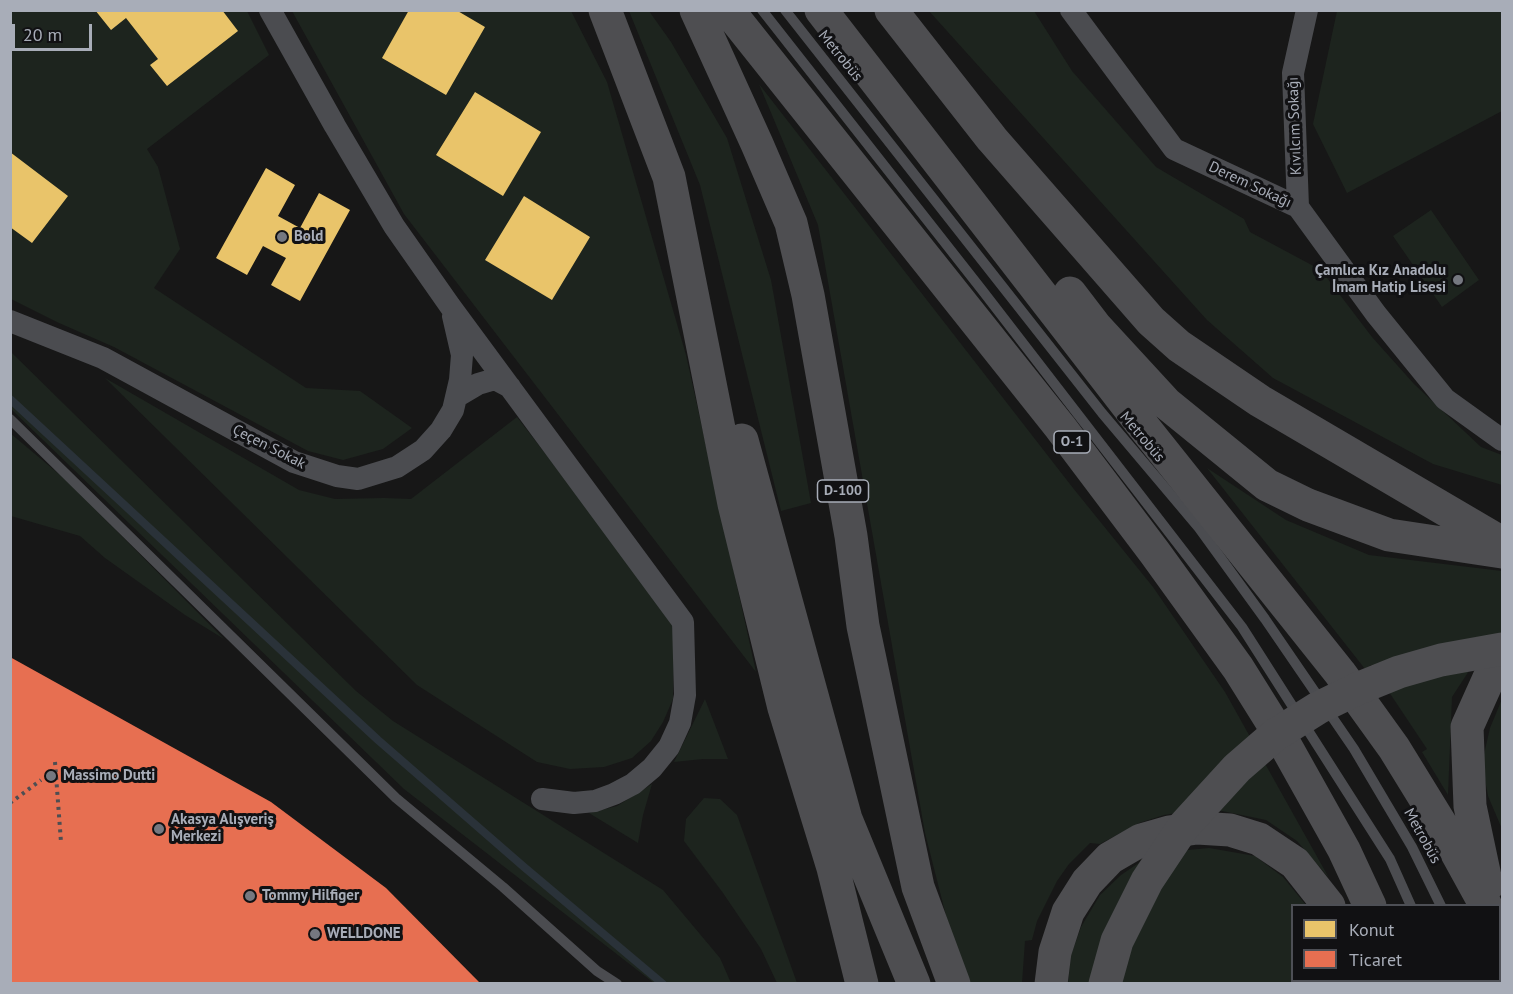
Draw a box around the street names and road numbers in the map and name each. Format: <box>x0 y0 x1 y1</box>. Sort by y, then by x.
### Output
street label: Metrobüs <box>814 27 866 85</box>
street label: Kıvılcım Sokağı <box>1284 76 1306 176</box>
street label: Derem Sokağı <box>1206 158 1294 212</box>
street label: Metrobüs <box>1116 408 1168 466</box>
street label: Çeçen Sokak <box>229 421 309 473</box>
road number: O-1 <box>1054 431 1090 453</box>
road number: D-100 <box>818 480 868 502</box>
street label: Metrobüs <box>1400 805 1444 867</box>

